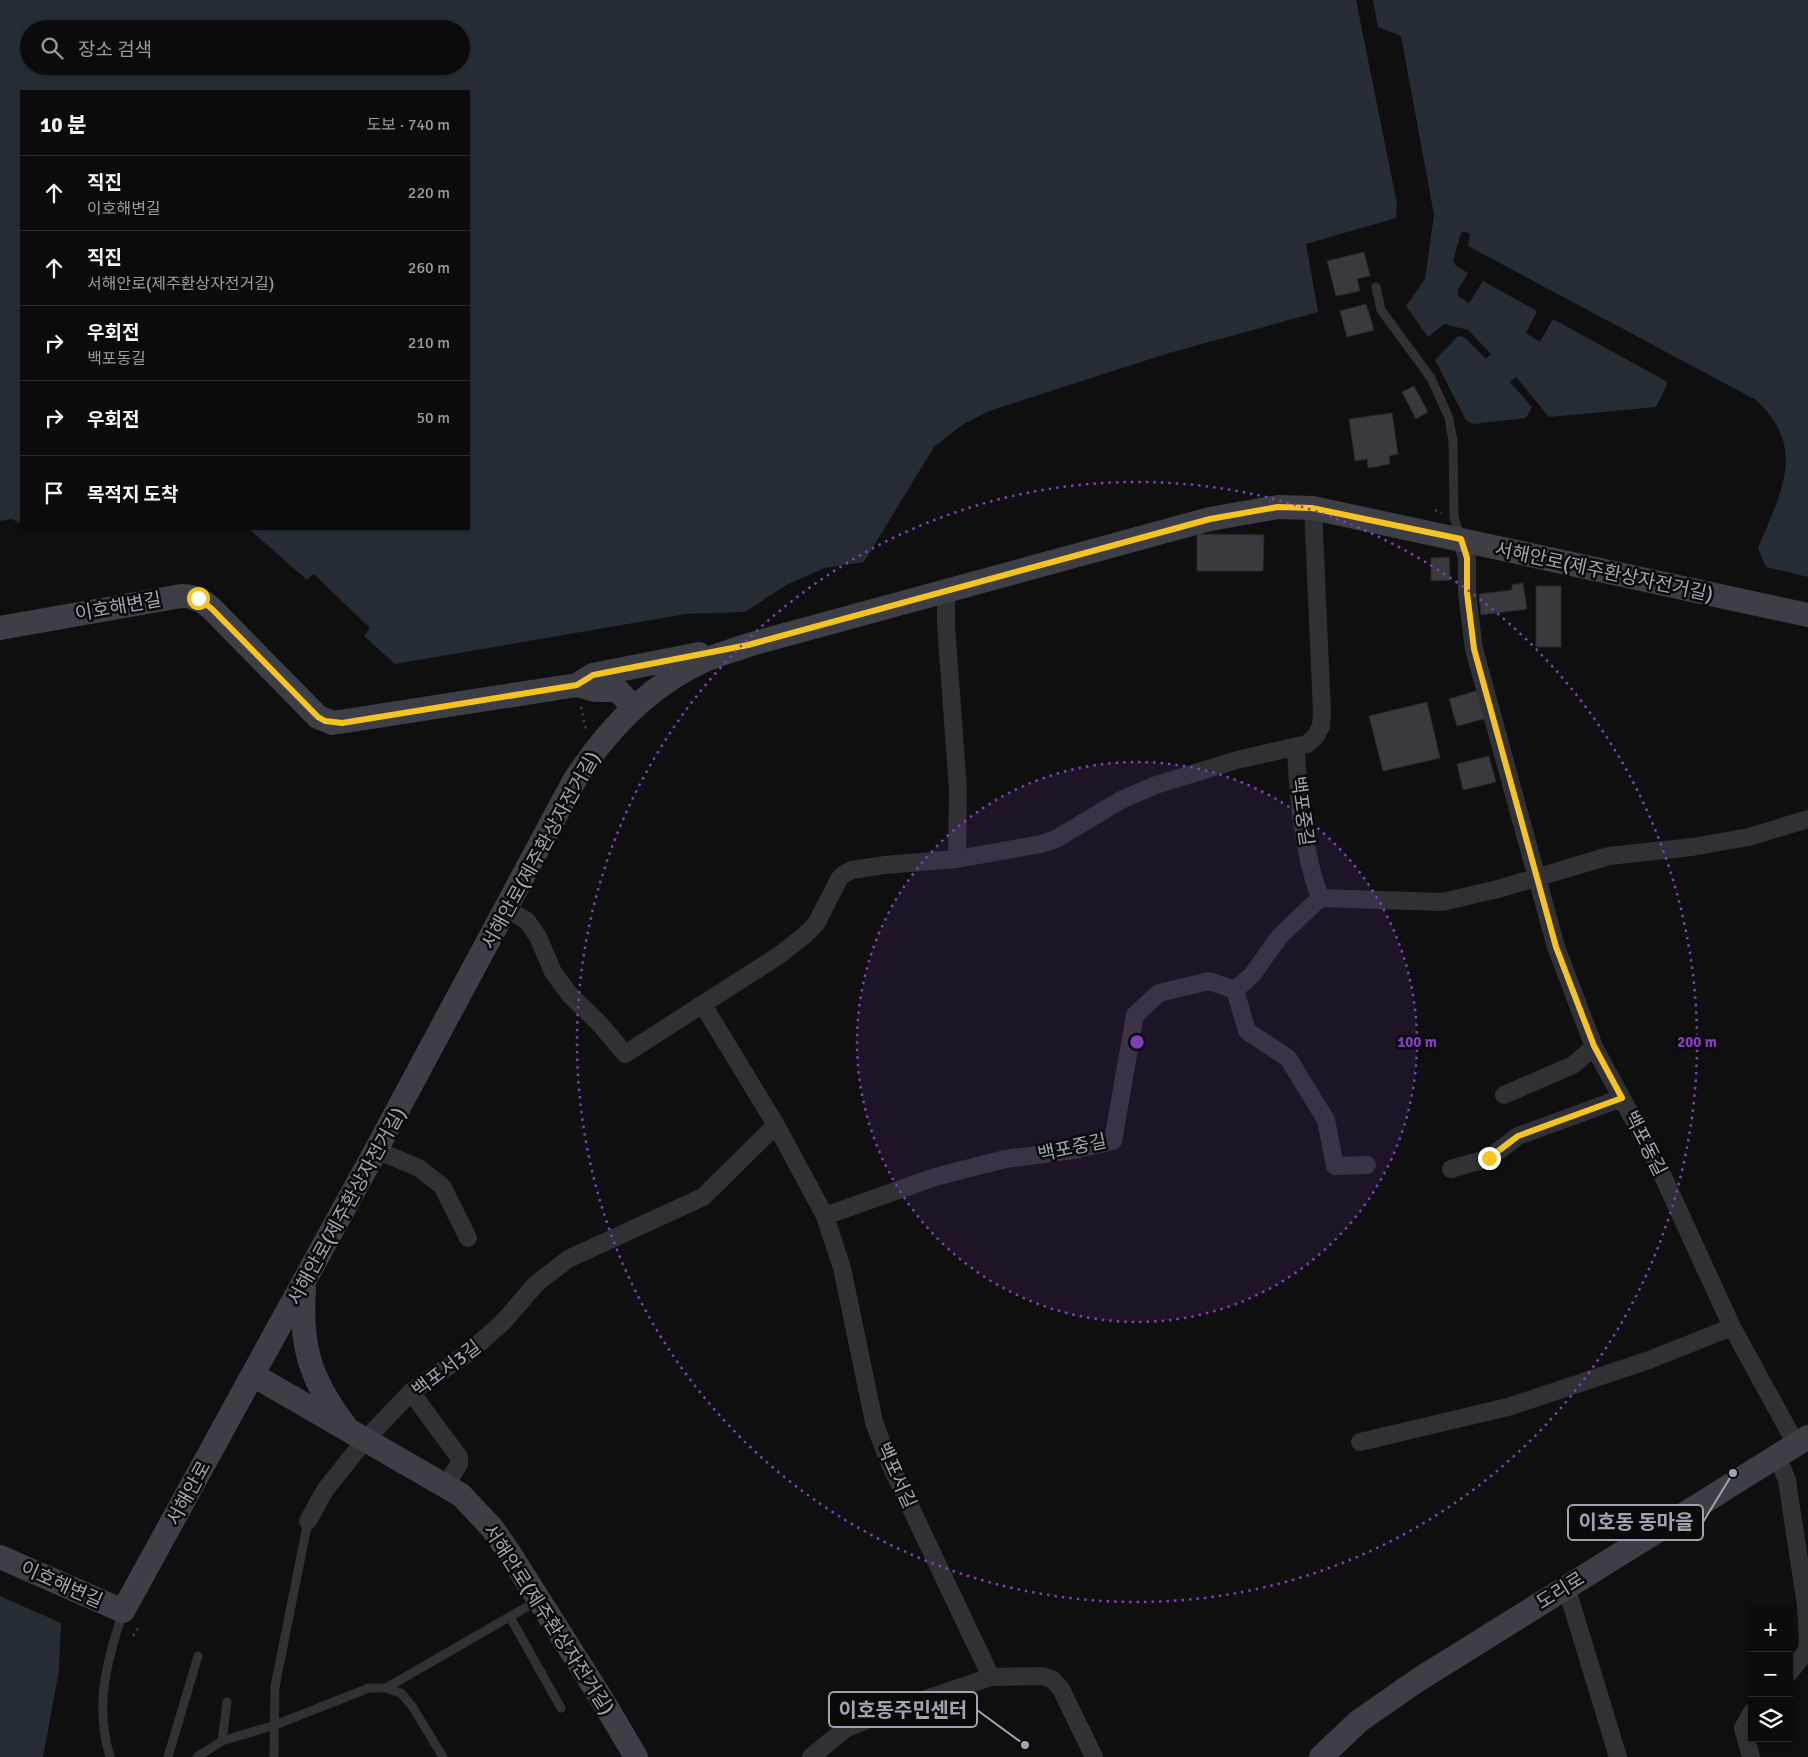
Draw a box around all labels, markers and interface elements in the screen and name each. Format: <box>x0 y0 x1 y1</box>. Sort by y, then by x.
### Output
search box <box>20 20 470 75</box>
icon: search <box>38 34 66 62</box>
text: 장소 검색 <box>78 38 152 62</box>
text: 10 분 <box>40 112 87 138</box>
text: 도보 · 740 m <box>366 115 450 135</box>
text: 직진 <box>87 171 122 195</box>
icon: ahead <box>40 179 68 207</box>
text: 220 m <box>408 183 450 203</box>
text: 이호해변길 <box>87 199 161 219</box>
text: 직진 <box>87 246 122 270</box>
icon: ahead <box>40 254 68 282</box>
text: 260 m <box>408 258 450 278</box>
text: 서해안로(제주환상자전거길) <box>87 274 274 294</box>
text: 우회전 <box>87 321 139 345</box>
icon: right <box>40 329 68 357</box>
text: 210 m <box>408 333 450 353</box>
text: 백포동길 <box>87 349 146 369</box>
icon: right <box>40 404 68 432</box>
text: 우회전 <box>87 408 139 432</box>
text: 50 m <box>416 408 450 428</box>
icon: arrive <box>40 479 68 507</box>
text: 목적지 도착 <box>87 483 179 507</box>
street label: 서해안로(제주환상자전거길) <box>1493 537 1715 607</box>
route start <box>187 587 210 610</box>
street label: 이호해변길 <box>73 588 163 626</box>
street label: 서해안로(제주환상자전거길) <box>476 747 605 954</box>
street label: 백포중길 <box>1285 775 1319 847</box>
centre of rings <box>1128 1033 1146 1051</box>
text: 100 m <box>1397 1033 1437 1051</box>
text: 200 m <box>1677 1033 1717 1051</box>
street label: 서해안로(제주환상자전거길) <box>282 1103 411 1310</box>
street label: 백포동길 <box>1619 1107 1672 1180</box>
street label: 백포중길 <box>1036 1129 1109 1167</box>
route end <box>1478 1147 1501 1170</box>
street label: 백포서3길 <box>407 1335 486 1403</box>
street label: 백포서길 <box>871 1439 921 1512</box>
street label: 서해안로 <box>161 1457 216 1530</box>
callout: 이호동 동마을 <box>1568 1505 1703 1540</box>
text: 이호동 동마을 <box>1579 1510 1693 1535</box>
street label: 서해안로(제주환상자전거길) <box>478 1520 619 1719</box>
street label: 이호해변길 <box>17 1556 106 1614</box>
street label: 도리로 <box>1532 1567 1589 1615</box>
map controls <box>1748 1607 1793 1742</box>
button: + <box>1748 1607 1793 1652</box>
button: − <box>1748 1652 1793 1697</box>
callout: 이호동주민센터 <box>829 1692 977 1727</box>
button: layers <box>1748 1697 1793 1742</box>
text: 이호동주민센터 <box>839 1698 967 1723</box>

